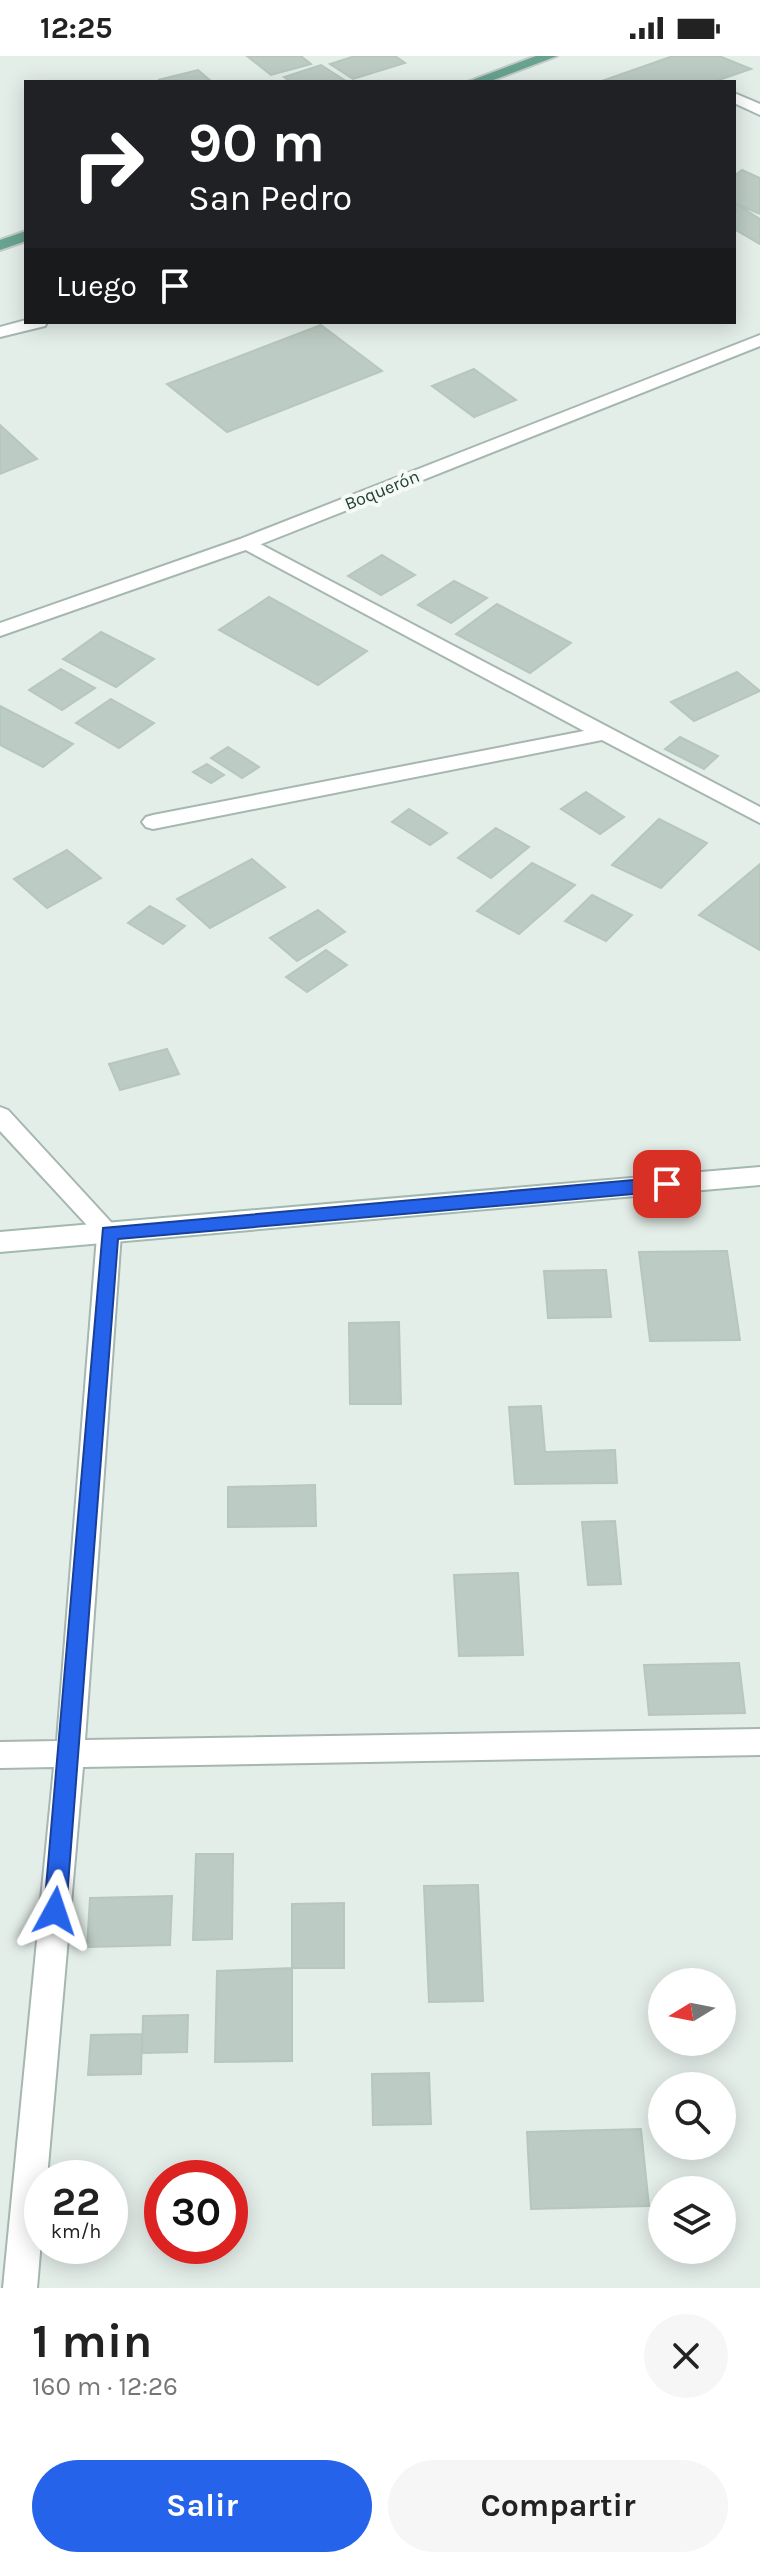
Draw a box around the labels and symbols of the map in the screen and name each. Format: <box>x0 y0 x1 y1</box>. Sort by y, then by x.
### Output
street label: Boquerón <box>341 465 423 515</box>
pin <box>633 1150 701 1218</box>
position arrow <box>13 1869 97 1953</box>
north arrow <box>648 1968 736 2056</box>
speed limit sign: 30 <box>144 2160 248 2264</box>

